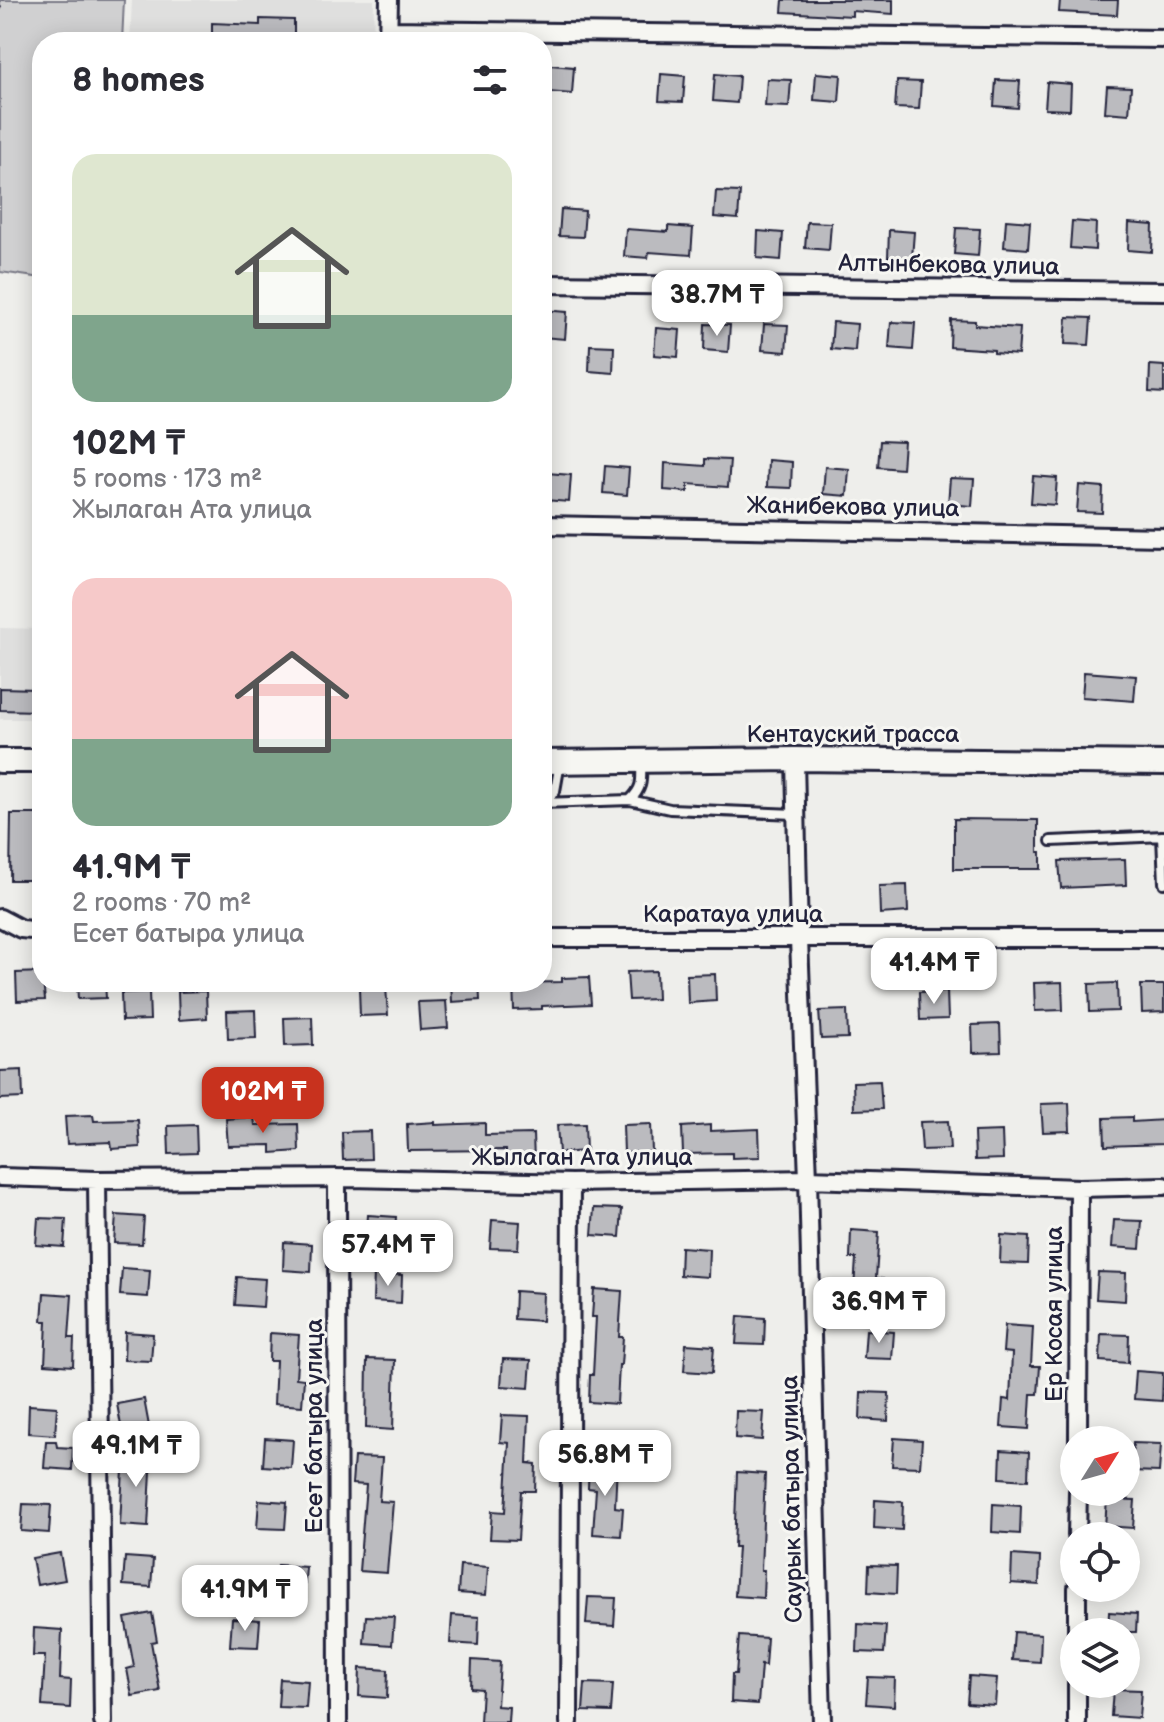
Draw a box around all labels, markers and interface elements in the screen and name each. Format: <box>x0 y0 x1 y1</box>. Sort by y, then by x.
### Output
icon: filters <box>468 58 512 102</box>
text: 8 homes <box>72 60 205 101</box>
icon: home <box>220 206 364 350</box>
street label: Алтынбекова улица <box>837 249 1060 281</box>
pin: 38.7M ₸ <box>643 270 791 338</box>
text: 38.7M ₸ <box>670 280 764 311</box>
text: 102M ₸ <box>72 423 185 464</box>
text: 5 rooms · 173 m² <box>72 464 262 495</box>
street label: Жанибекова улица <box>746 491 960 523</box>
text: Жылаган Ата улица <box>72 495 312 526</box>
icon: home <box>220 630 364 774</box>
street label: Кентауский трасса <box>746 720 960 749</box>
text: 41.9M ₸ <box>72 847 190 888</box>
text: 2 rooms · 70 m² <box>72 888 251 919</box>
street label: Каратауа улица <box>643 900 823 929</box>
text: Есет батыра улица <box>72 919 305 950</box>
pin: 41.4M ₸ <box>860 938 1008 1006</box>
text: 41.4M ₸ <box>889 948 979 979</box>
pin: 102M ₸ <box>198 1067 328 1135</box>
text: 102M ₸ <box>220 1077 306 1108</box>
street label: Жылаган Ата улица <box>471 1143 693 1172</box>
pin: 57.4M ₸ <box>314 1220 462 1288</box>
street label: Ер Косая улица <box>1040 1226 1069 1402</box>
text: 57.4M ₸ <box>341 1230 435 1261</box>
pin: 36.9M ₸ <box>805 1277 953 1345</box>
text: 36.9M ₸ <box>831 1287 927 1318</box>
street label: Есет батыра улица <box>300 1319 329 1533</box>
street label: Саурык батыра улица <box>775 1375 809 1623</box>
pin: 49.1M ₸ <box>62 1421 210 1489</box>
north arrow <box>1060 1426 1140 1506</box>
map controls <box>1060 1426 1140 1698</box>
pin: 56.8M ₸ <box>531 1430 679 1498</box>
text: 49.1M ₸ <box>91 1431 181 1462</box>
text: 56.8M ₸ <box>557 1440 653 1471</box>
button: locate <box>1060 1522 1140 1602</box>
pin: 41.9M ₸ <box>171 1565 319 1633</box>
text: 41.9M ₸ <box>200 1575 290 1606</box>
button: layers <box>1060 1618 1140 1698</box>

